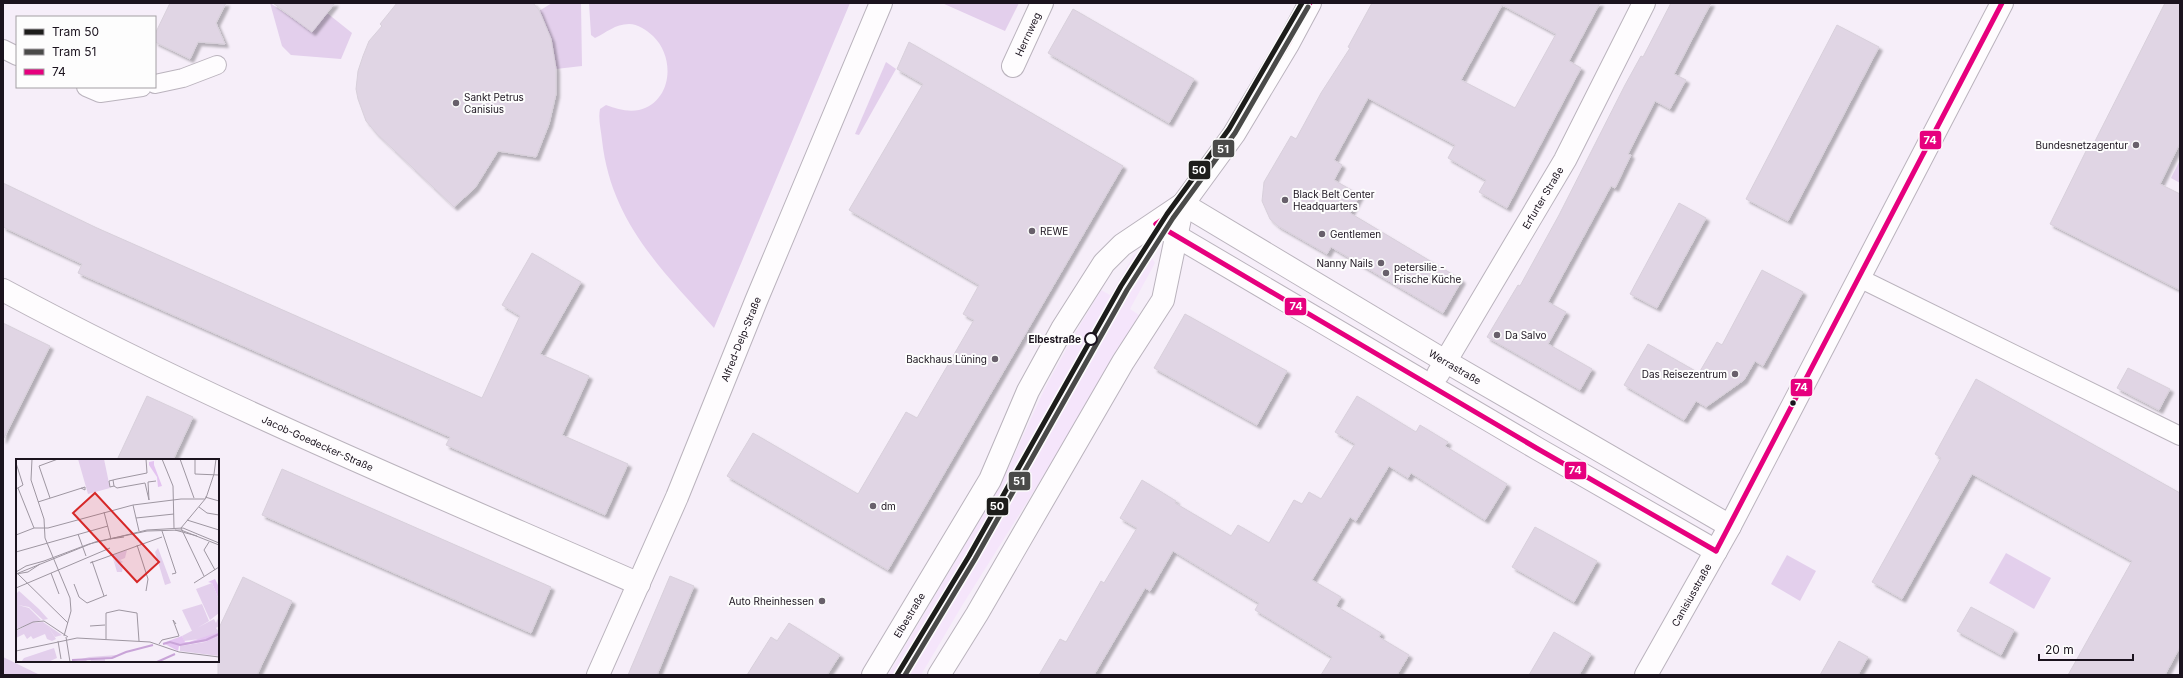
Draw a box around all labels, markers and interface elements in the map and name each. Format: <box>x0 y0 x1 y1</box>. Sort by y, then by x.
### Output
street label: Herrnweg <box>1012 10 1043 58</box>
legend <box>16 16 156 88</box>
text: Tram 50 <box>52 24 99 39</box>
text: Tram 51 <box>52 44 96 59</box>
text: 74 <box>52 64 66 79</box>
place label: Sankt Petrus Canisius <box>464 91 524 115</box>
marker: Sankt Petrus Canisius <box>451 98 461 108</box>
line badge: 74 <box>1919 130 1942 150</box>
text: 74 <box>1923 133 1937 147</box>
line badge: 51 <box>1212 139 1235 158</box>
place label: Bundesnetzagentur <box>2035 139 2128 151</box>
marker: Bundesnetzagentur <box>2131 140 2141 150</box>
text: 51 <box>1217 142 1229 156</box>
line badge: 50 <box>1188 160 1211 180</box>
text: 50 <box>1192 163 1206 177</box>
street label: Erfurter Straße <box>1520 164 1566 231</box>
place label: Black Belt Center Headquarters <box>1293 188 1375 212</box>
marker: Black Belt Center Headquarters <box>1280 195 1290 205</box>
place label: REWE <box>1040 225 1068 237</box>
marker: REWE <box>1027 226 1037 236</box>
place label: Gentlemen <box>1330 228 1381 240</box>
marker: Gentlemen <box>1317 229 1327 239</box>
place label: Nanny Nails <box>1316 257 1373 269</box>
marker: Nanny Nails <box>1376 258 1386 268</box>
place label: petersilie - Frische Küche <box>1394 261 1461 285</box>
marker: petersilie - Frische Küche <box>1381 268 1391 278</box>
street label: Alfred-Delp-Straße <box>718 295 763 383</box>
line badge: 74 <box>1284 297 1307 316</box>
text: 74 <box>1289 299 1303 313</box>
place label: Da Salvo <box>1505 329 1547 341</box>
marker: Da Salvo <box>1492 330 1502 340</box>
marker: Elbestraße <box>1084 332 1098 346</box>
place label: Elbestraße <box>1028 333 1081 345</box>
street label: Werrastraße <box>1427 347 1483 387</box>
place label: Backhaus Lüning <box>906 353 987 365</box>
marker: Backhaus Lüning <box>990 354 1000 364</box>
place label: Das Reisezentrum <box>1642 368 1727 380</box>
marker: Das Reisezentrum <box>1730 369 1740 379</box>
line badge: 74 <box>1790 378 1813 397</box>
text: 74 <box>1794 380 1808 394</box>
unlabelled marker <box>1788 398 1798 408</box>
street label: Jacob-Goedecker-Straße <box>260 413 375 473</box>
inset map <box>16 459 219 662</box>
line badge: 74 <box>1564 461 1587 480</box>
text: 74 <box>1568 463 1582 477</box>
line badge: 51 <box>1008 471 1031 491</box>
text: 51 <box>1013 474 1025 488</box>
line badge: 50 <box>986 497 1009 516</box>
text: 50 <box>990 499 1004 513</box>
place label: dm <box>881 500 896 512</box>
marker: dm <box>868 501 878 511</box>
street label: Canisiusstraße <box>1669 561 1714 628</box>
street label: Elbestraße <box>891 590 927 640</box>
place label: Auto Rheinhessen <box>729 595 814 607</box>
marker: Auto Rheinhessen <box>817 596 827 606</box>
scale bar <box>2039 636 2133 662</box>
text: 20 m <box>2045 642 2074 657</box>

